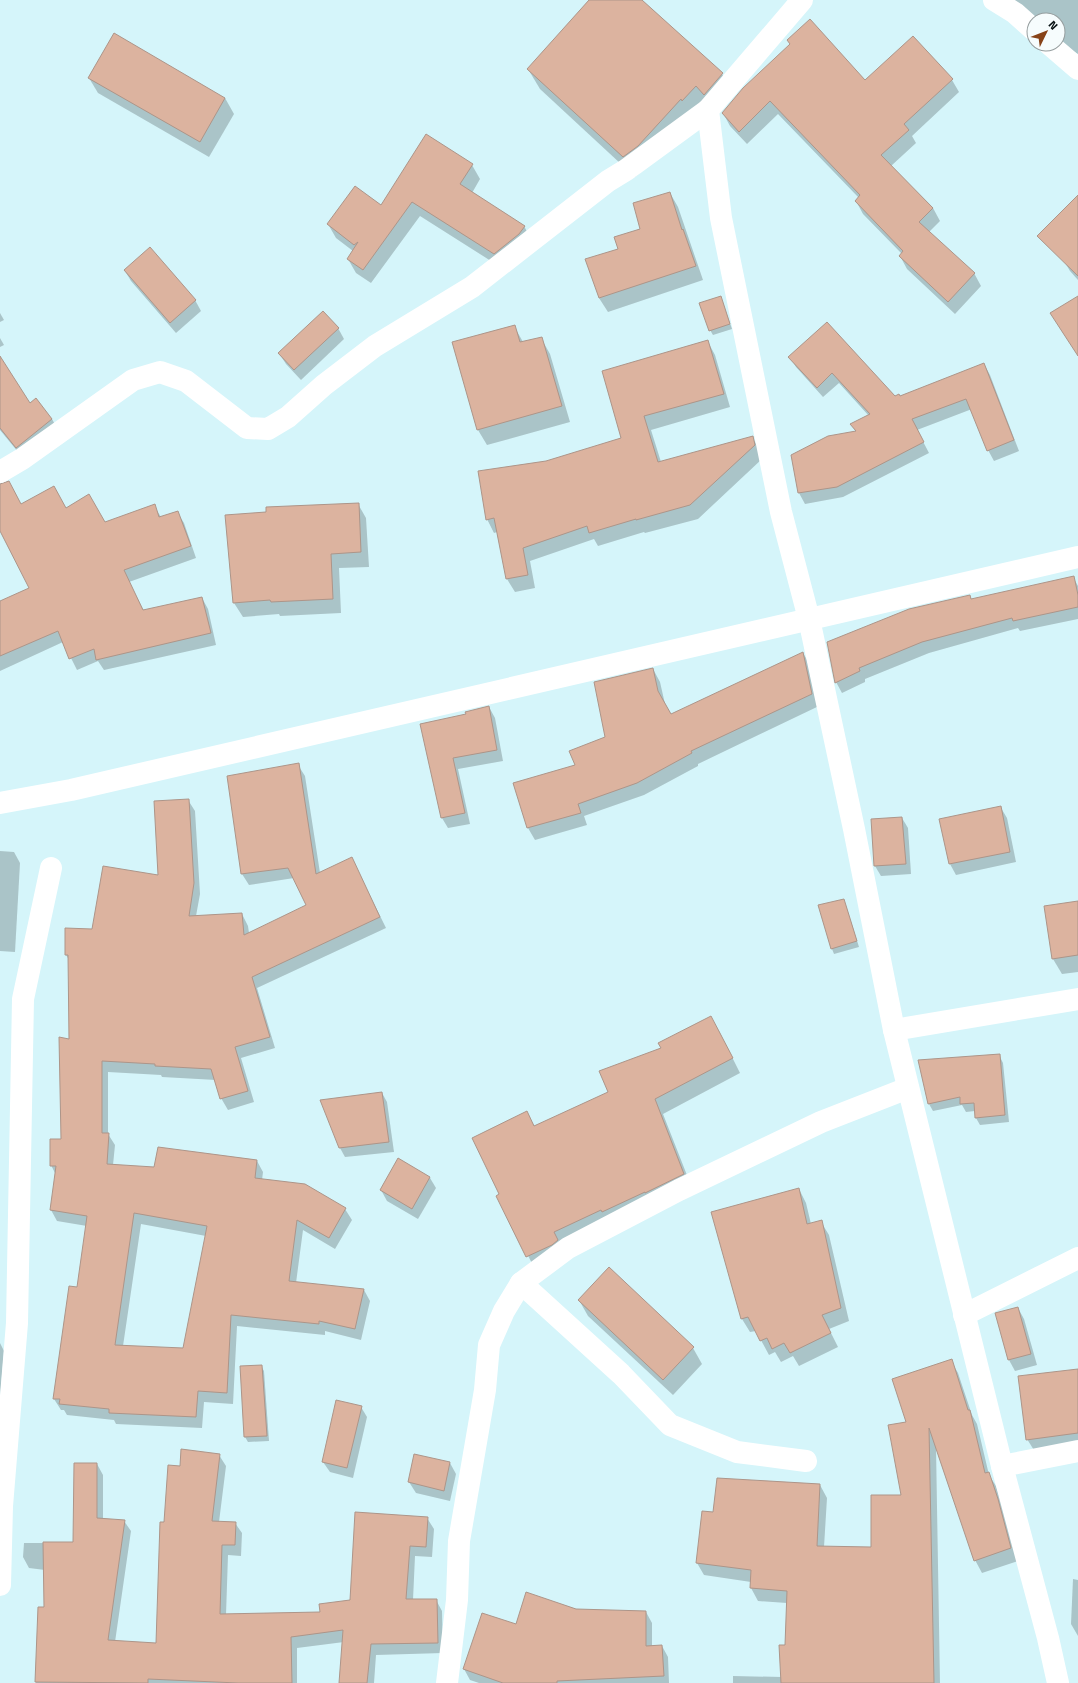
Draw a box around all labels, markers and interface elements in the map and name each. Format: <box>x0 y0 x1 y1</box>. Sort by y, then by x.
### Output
north arrow <box>1026 12 1066 52</box>
text: N <box>1045 17 1062 33</box>

